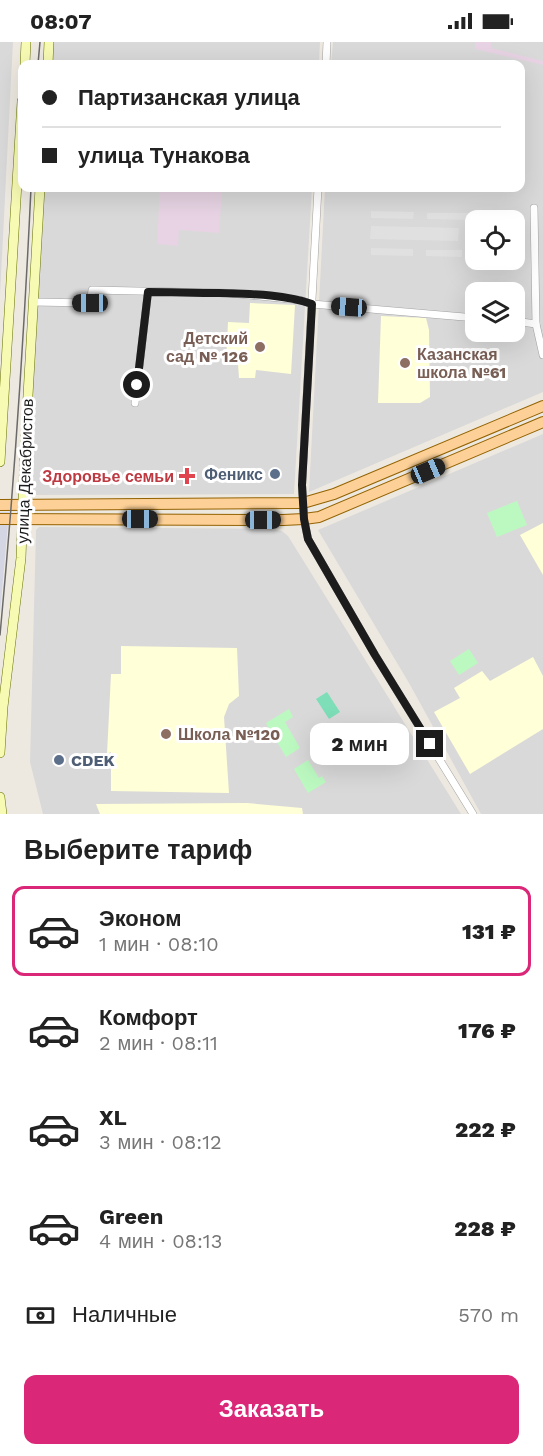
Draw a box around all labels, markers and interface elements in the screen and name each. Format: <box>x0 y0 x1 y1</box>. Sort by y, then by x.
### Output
text: 08:07 <box>30 9 92 34</box>
text: Партизанская улица <box>78 85 300 110</box>
text: улица Тунакова <box>78 143 250 168</box>
map controls <box>465 210 525 342</box>
button: locate <box>465 210 525 270</box>
button: layers <box>465 282 525 342</box>
car <box>72 294 108 312</box>
car <box>330 297 368 317</box>
place label: Детский сад № 126 <box>166 329 248 366</box>
marker: Детский сад № 126 <box>253 340 267 354</box>
place label: Казанская школа №61 <box>417 345 506 382</box>
marker: Казанская школа №61 <box>398 356 412 370</box>
route start <box>123 371 150 398</box>
street label: улица Декабристов <box>13 398 37 544</box>
car <box>408 456 448 486</box>
place label: Феникс <box>204 465 263 484</box>
place label: Здоровье семьи <box>42 467 174 486</box>
marker: Здоровье семьи <box>178 467 196 485</box>
marker: Феникс <box>268 467 282 481</box>
car <box>122 510 158 528</box>
car <box>245 511 281 529</box>
callout: 2 мин <box>310 723 409 765</box>
place label: Школа №120 <box>178 725 280 744</box>
marker: Школа №120 <box>159 727 173 741</box>
route end <box>416 730 443 757</box>
text: 2 мин <box>331 732 388 756</box>
place label: CDEK <box>71 751 115 770</box>
marker: CDEK <box>52 753 66 767</box>
text: Выберите тариф <box>24 834 252 866</box>
icon: car <box>27 904 81 958</box>
text: Эконом <box>99 906 182 931</box>
text: 131 ₽ <box>462 919 516 944</box>
text: 1 мин · 08:10 <box>99 932 219 956</box>
icon: car <box>27 1003 81 1057</box>
text: Комфорт <box>99 1005 198 1030</box>
text: 176 ₽ <box>458 1018 516 1043</box>
text: 2 мин · 08:11 <box>99 1031 218 1055</box>
icon: car <box>27 1102 81 1156</box>
text: XL <box>99 1105 127 1130</box>
text: 222 ₽ <box>455 1117 516 1142</box>
text: 3 мин · 08:12 <box>99 1130 222 1154</box>
icon: car <box>27 1201 81 1255</box>
text: Green <box>99 1204 163 1229</box>
text: 228 ₽ <box>454 1216 516 1241</box>
text: 4 мин · 08:13 <box>99 1229 222 1253</box>
icon: cash <box>24 1299 57 1332</box>
text: Наличные <box>72 1302 177 1327</box>
text: 570 m <box>458 1303 519 1327</box>
button: Заказать <box>24 1375 519 1444</box>

